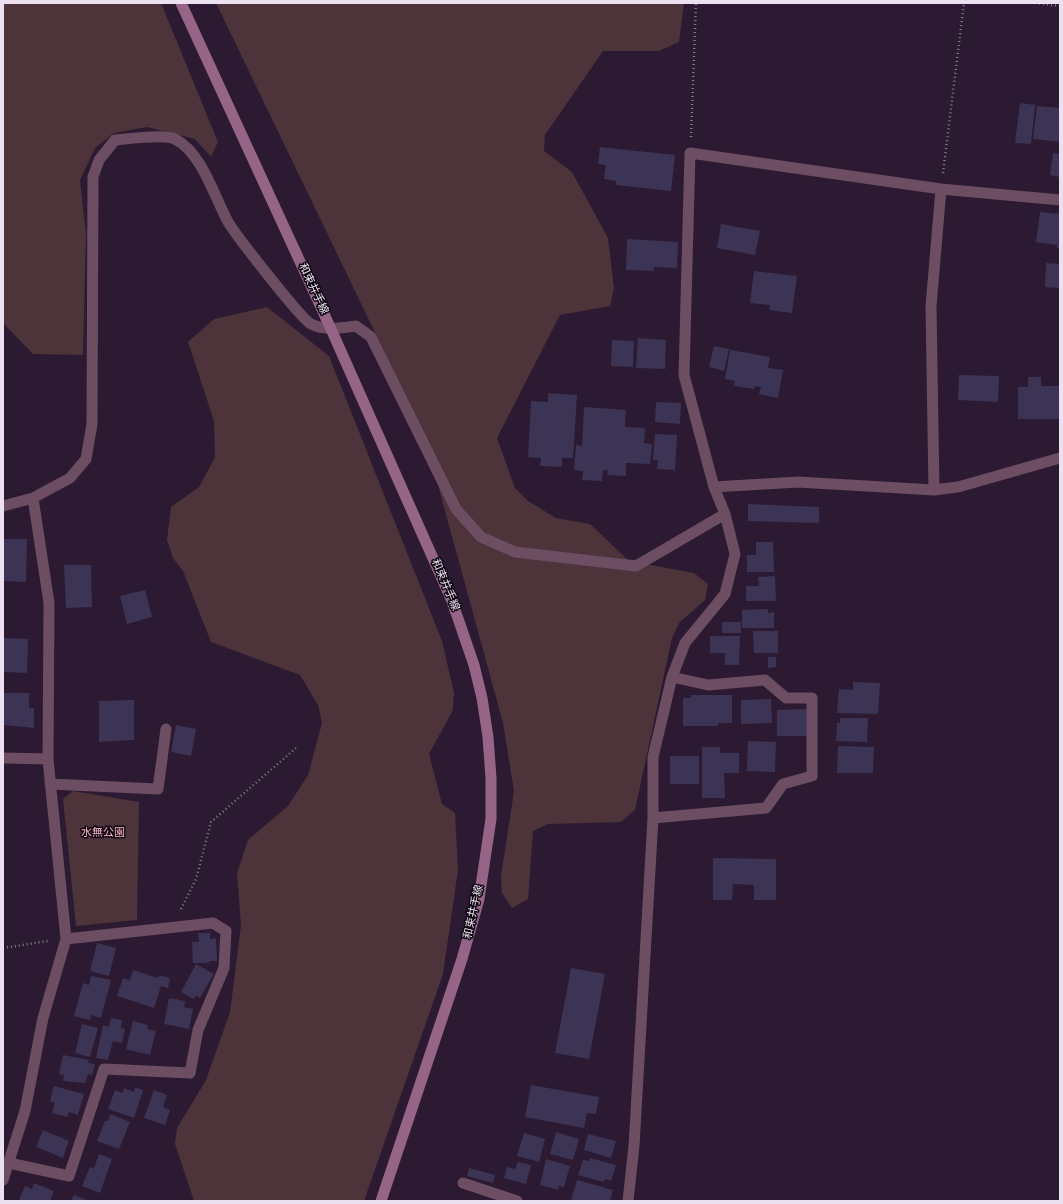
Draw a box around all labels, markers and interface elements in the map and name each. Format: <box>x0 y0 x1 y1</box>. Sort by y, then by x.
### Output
street label: 和束井手線 <box>295 261 331 317</box>
street label: 和束井手線 <box>428 557 462 613</box>
park label: 水無公園 <box>81 826 125 840</box>
street label: 和束井手線 <box>461 884 487 940</box>

